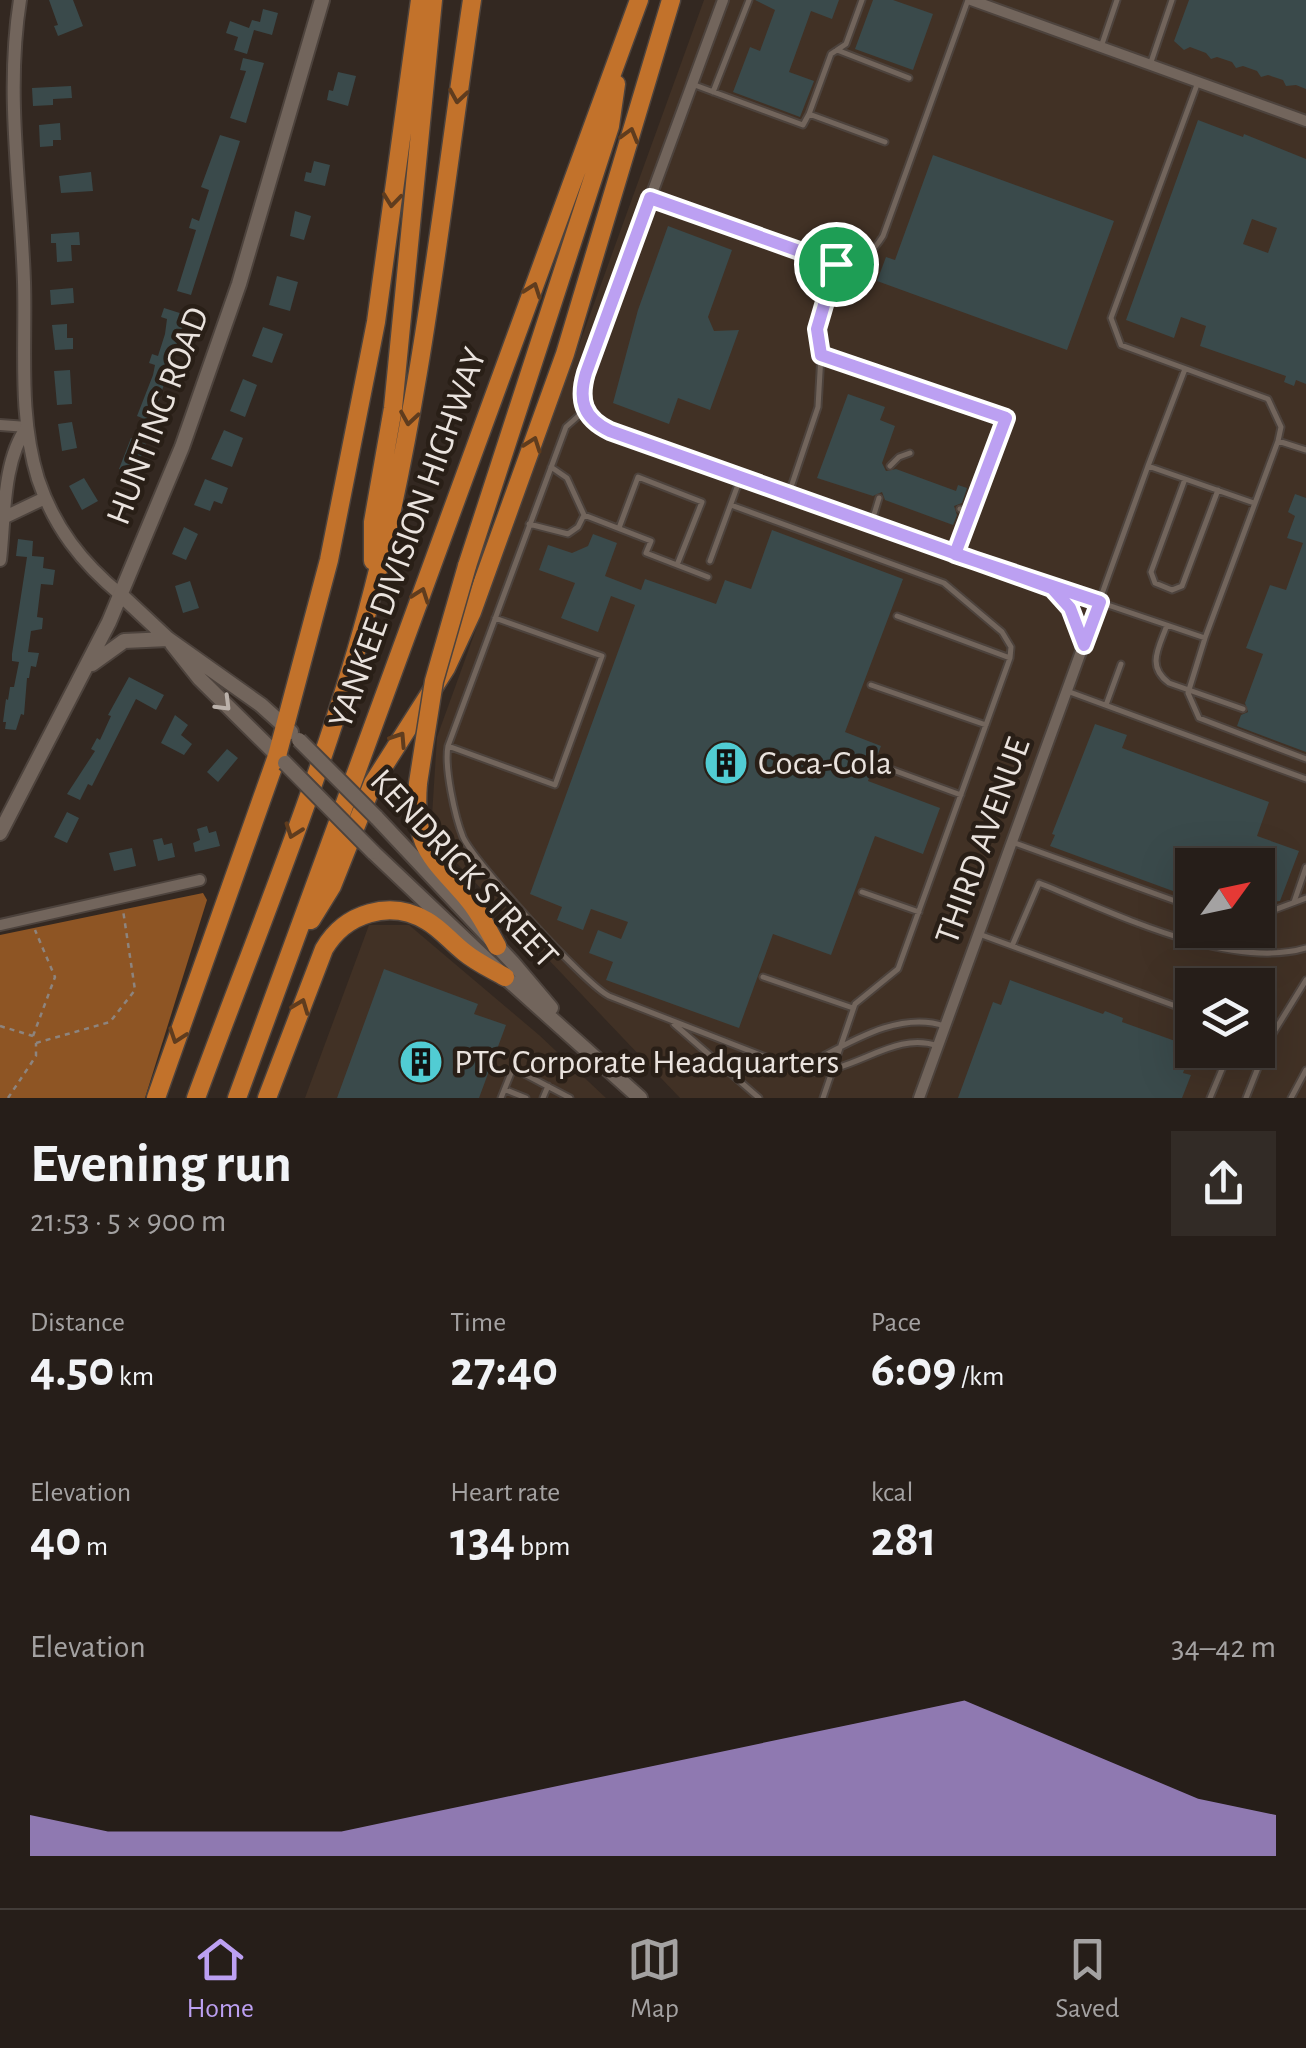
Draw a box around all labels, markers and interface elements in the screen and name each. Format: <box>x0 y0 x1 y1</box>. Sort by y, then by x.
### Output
one-way arrow <box>448 88 469 105</box>
one-way arrow <box>618 127 639 144</box>
one-way arrow <box>382 193 403 209</box>
pin <box>794 222 879 307</box>
icon: arrive <box>809 237 864 292</box>
one-way arrow <box>521 282 542 299</box>
street label: HUNTING ROAD <box>101 303 215 529</box>
street label: YANKEE DIVISION HIGHWAY <box>323 343 493 733</box>
one-way arrow <box>399 409 420 426</box>
one-way arrow <box>521 437 542 454</box>
one-way arrow <box>409 588 430 605</box>
one-way arrow <box>212 692 230 710</box>
one-way arrow <box>387 732 406 750</box>
street label: THIRD AVENUE <box>929 733 1037 949</box>
building icon: Coca-Cola <box>703 740 749 786</box>
place label: Coca-Cola <box>758 746 892 781</box>
street label: KENDRICK STREET <box>363 763 565 975</box>
one-way arrow <box>284 822 305 839</box>
north arrow <box>1175 848 1275 948</box>
map controls <box>1175 848 1275 1068</box>
button: layers <box>1175 968 1275 1068</box>
one-way arrow <box>289 999 309 1016</box>
one-way arrow <box>168 1027 189 1044</box>
building icon: PTC Corporate Headquarters <box>398 1039 444 1085</box>
place label: PTC Corporate Headquarters <box>454 1045 839 1080</box>
button: share <box>1171 1131 1276 1236</box>
text: Evening run <box>30 1137 292 1192</box>
text: 21:53 · 5 × 900 m <box>30 1205 226 1237</box>
text: Distance <box>30 1309 125 1337</box>
text: Time <box>450 1309 506 1337</box>
text: Pace <box>871 1309 921 1337</box>
text: 4.50 <box>30 1345 114 1395</box>
text: 27:40 <box>450 1345 558 1395</box>
text: 6:09 <box>871 1345 956 1395</box>
text: km <box>114 1363 154 1391</box>
text: /km <box>956 1363 1004 1391</box>
text: Elevation <box>30 1479 131 1507</box>
text: Heart rate <box>450 1479 560 1507</box>
text: kcal <box>871 1479 913 1507</box>
text: 40 <box>30 1515 81 1565</box>
text: 134 <box>450 1515 515 1565</box>
text: 281 <box>871 1515 937 1565</box>
text: m <box>81 1533 108 1561</box>
text: bpm <box>515 1533 570 1561</box>
text: Elevation <box>30 1631 146 1663</box>
text: 34–42 m <box>1171 1631 1276 1663</box>
tab: Home <box>187 1932 254 2026</box>
tab: Map <box>627 1932 682 2026</box>
tab: Saved <box>1055 1932 1119 2026</box>

